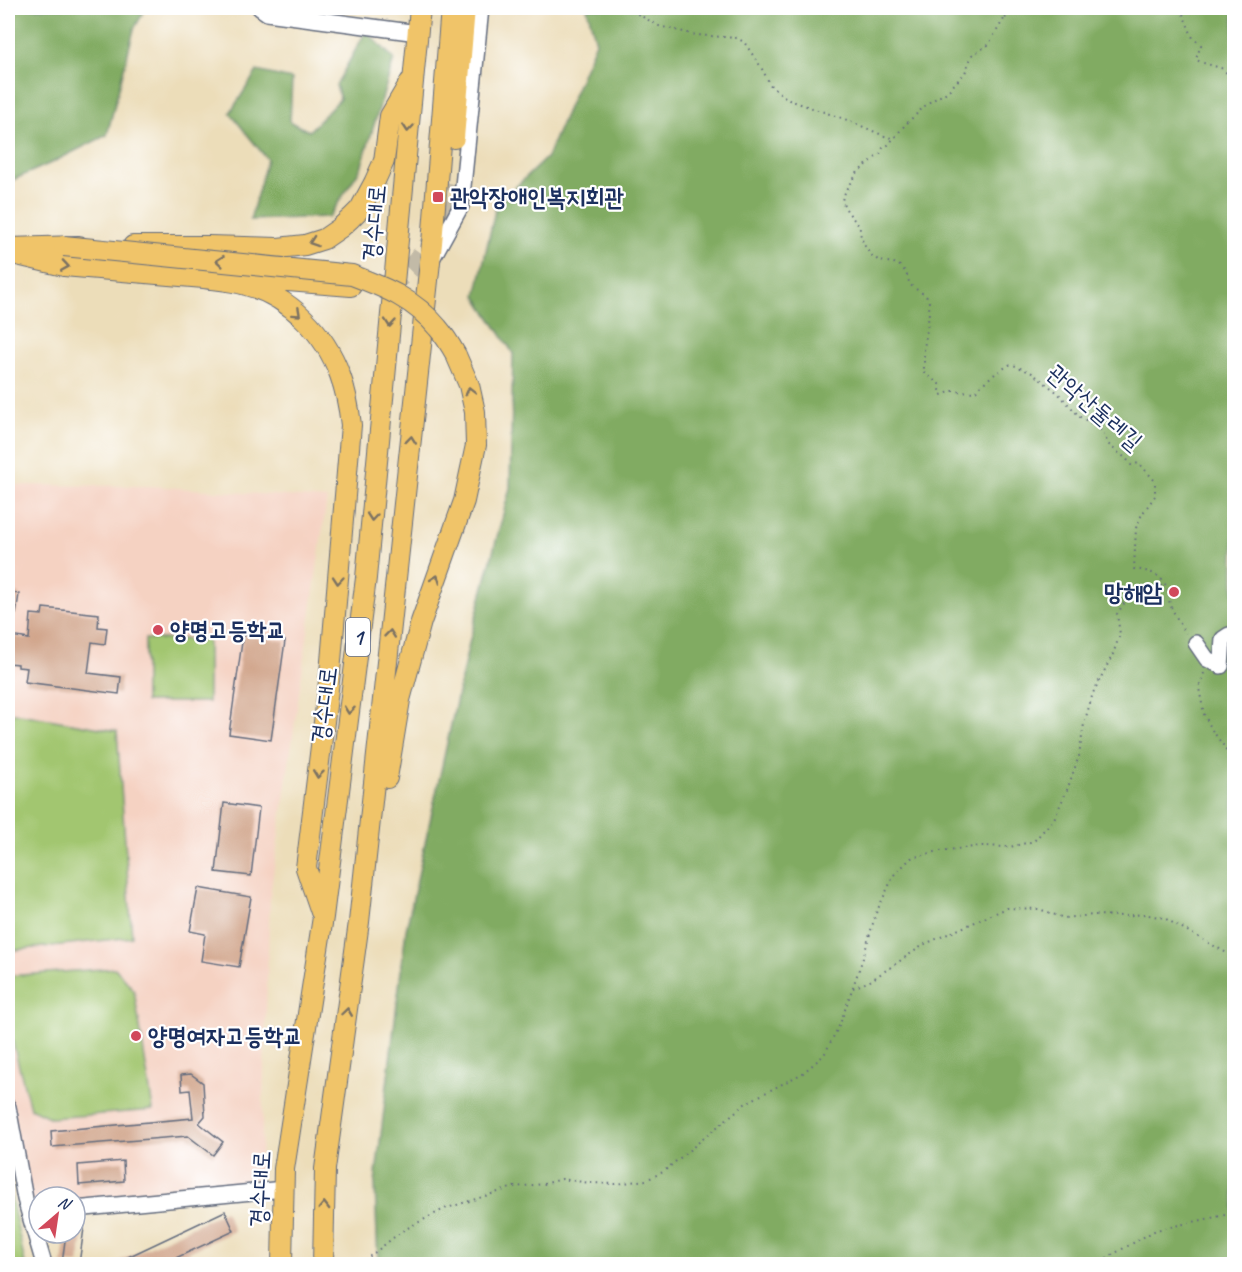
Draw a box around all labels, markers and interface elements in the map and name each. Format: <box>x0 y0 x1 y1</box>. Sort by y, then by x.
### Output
one-way arrow <box>402 124 415 133</box>
place label: 관악장애인복지회관 <box>450 182 625 212</box>
street label: 경수대로 <box>356 183 392 263</box>
marker: 관악장애인복지회관 <box>431 190 445 204</box>
one-way arrow <box>308 235 319 248</box>
one-way arrow <box>215 255 224 268</box>
one-way arrow <box>60 259 69 271</box>
one-way arrow <box>290 306 300 317</box>
one-way arrow <box>384 318 397 327</box>
street label: 관악산둘레길 <box>1041 358 1149 456</box>
one-way arrow <box>464 386 477 396</box>
one-way arrow <box>404 436 417 445</box>
one-way arrow <box>366 512 379 521</box>
one-way arrow <box>429 574 442 585</box>
one-way arrow <box>332 575 345 584</box>
place label: 망해암 <box>1104 577 1163 607</box>
marker: 망해암 <box>1167 585 1181 599</box>
place label: 양명고등학교 <box>170 615 286 645</box>
road number: 1 <box>346 618 370 656</box>
marker: 양명고등학교 <box>151 623 165 637</box>
one-way arrow <box>383 630 396 639</box>
street label: 경수대로 <box>304 665 344 745</box>
one-way arrow <box>343 706 356 715</box>
one-way arrow <box>312 769 324 778</box>
one-way arrow <box>340 1008 352 1017</box>
place label: 양명여자고등학교 <box>148 1021 303 1051</box>
marker: 양명여자고등학교 <box>129 1029 143 1043</box>
street label: 경수대로 <box>243 1150 277 1228</box>
north arrow <box>27 1185 87 1245</box>
text: N <box>55 1192 76 1215</box>
one-way arrow <box>318 1202 331 1211</box>

